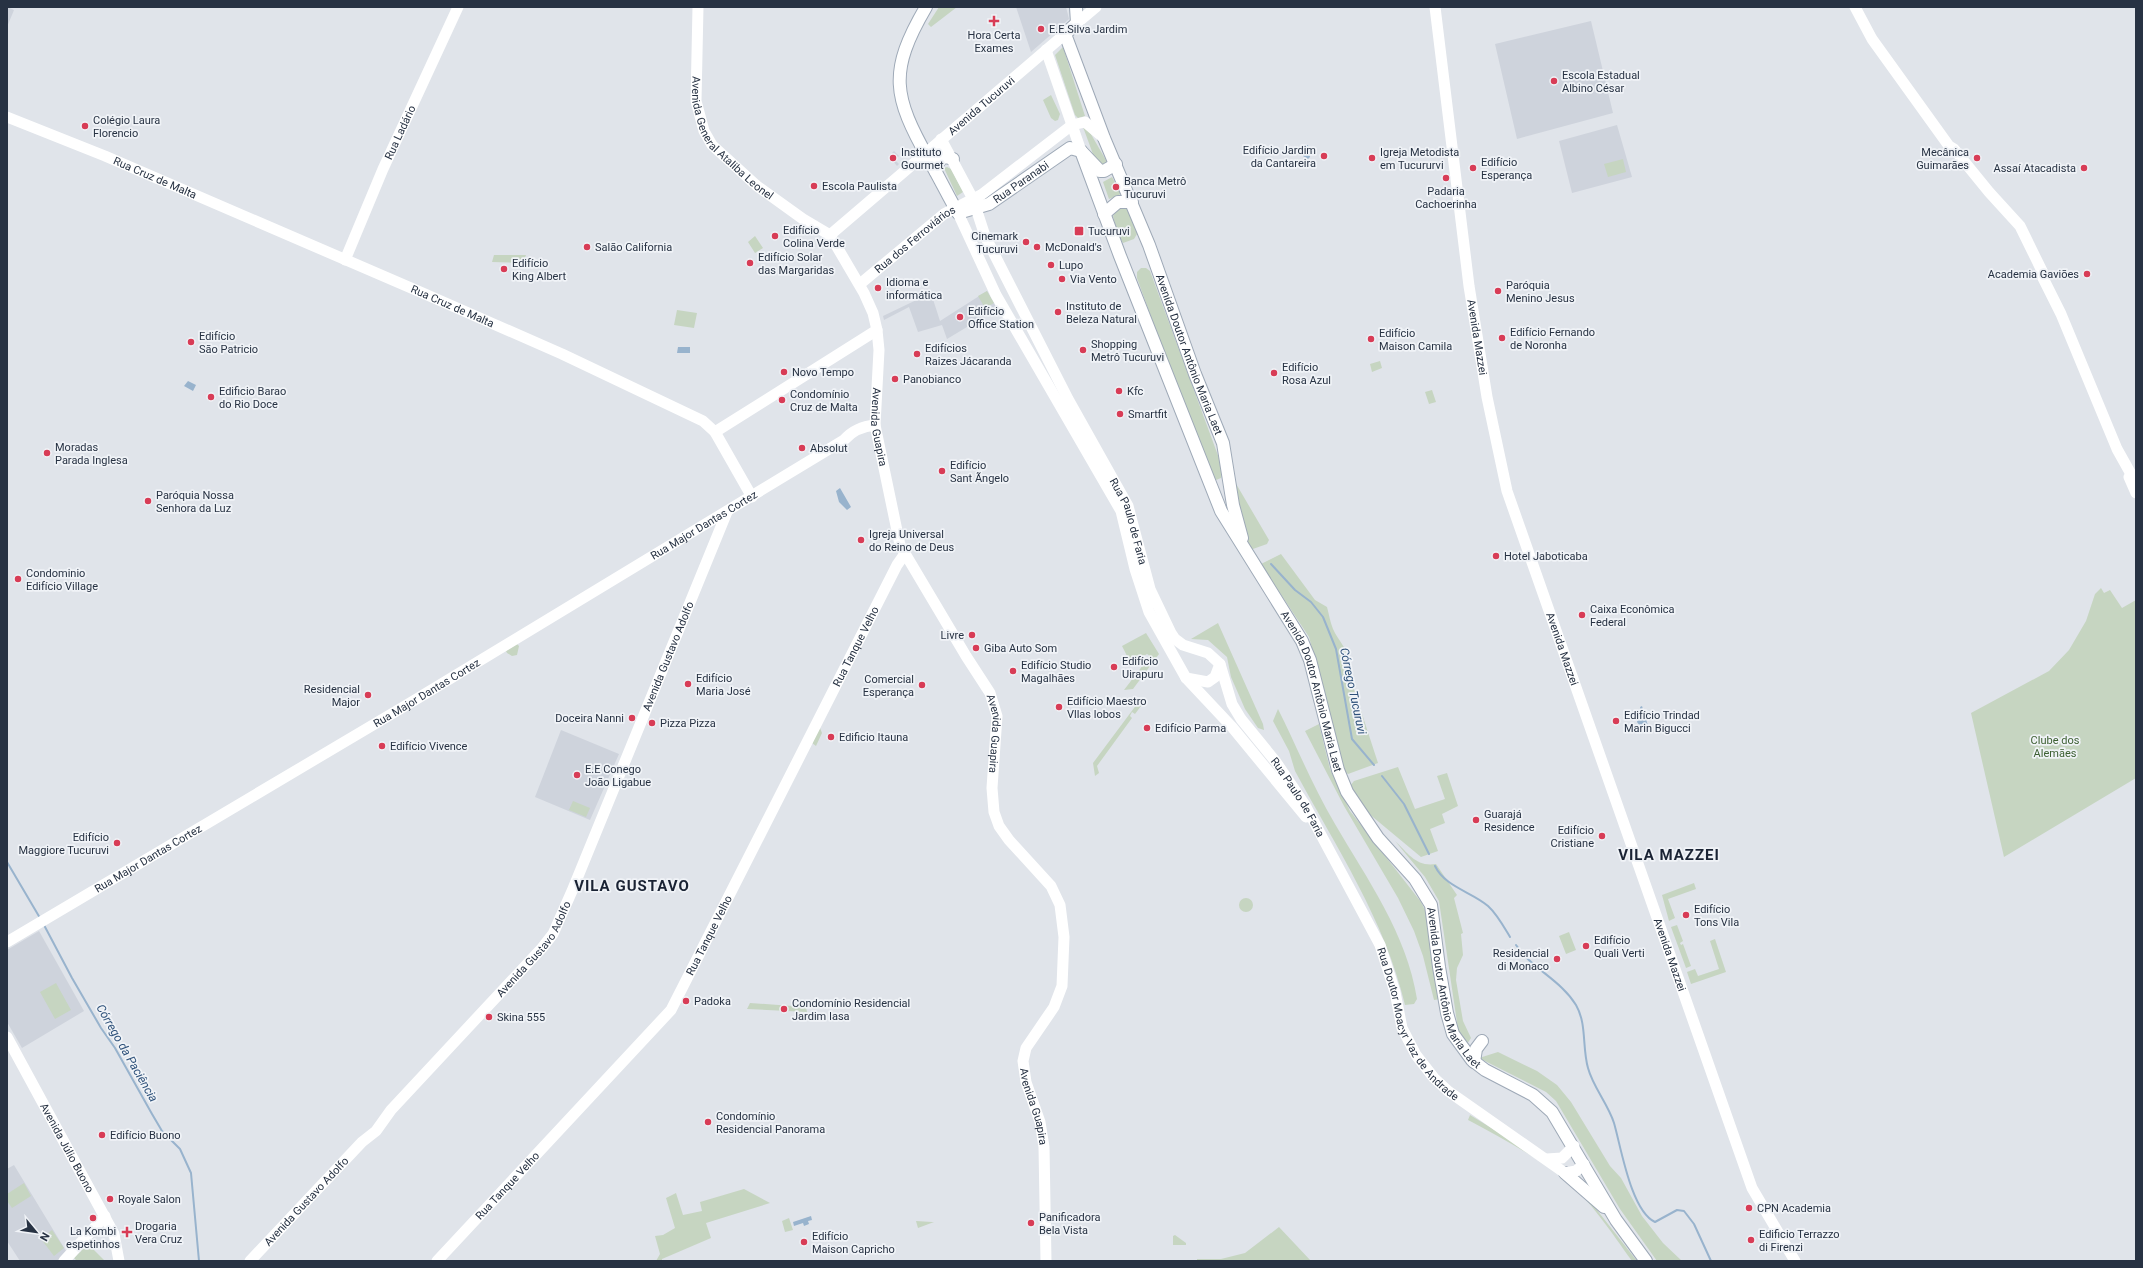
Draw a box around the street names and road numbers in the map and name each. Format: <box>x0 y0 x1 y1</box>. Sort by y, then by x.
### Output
street label: Avenida Tucuruvi <box>945 74 1017 138</box>
street label: Avenida General Ataliba Leonel <box>690 76 776 202</box>
street label: Rua Ladário <box>382 103 418 162</box>
street label: Rua Cruz de Malta <box>111 154 199 201</box>
street label: Rua Paranabi <box>990 158 1051 206</box>
street label: Rua dos Ferroviários <box>872 203 958 276</box>
street label: Avenida Doutor Antônio Maria Laet <box>1153 272 1226 437</box>
street label: Rua Cruz de Malta <box>409 282 496 330</box>
street label: Avenida Mazzei <box>1465 298 1490 376</box>
street label: Avenida Guapira <box>868 387 890 467</box>
street label: Rua Paulo de Faria <box>1107 476 1150 566</box>
street label: Rua Major Dantas Cortez <box>648 487 760 562</box>
street label: Avenida Gustavo Adolfo <box>640 599 696 713</box>
street label: Rua Tanque Velho <box>830 604 881 689</box>
street label: Avenida Doutor Antônio Maria Laet <box>1278 608 1345 774</box>
street label: Avenida Mazzei <box>1544 611 1581 687</box>
street label: Rua Major Dantas Cortez <box>371 655 483 730</box>
street label: Avenida Guapira <box>984 693 1004 773</box>
street label: Rua Paulo de Faria <box>1268 755 1327 839</box>
street label: Rua Major Dantas Cortez <box>92 821 204 895</box>
street label: Rua Tanque Velho <box>683 893 735 977</box>
street label: Avenida Gustavo Adolfo <box>494 899 573 999</box>
street label: Avenida Doutor Antônio Maria Laet <box>1425 906 1484 1071</box>
street label: Avenida Mazzei <box>1651 916 1689 993</box>
street label: Rua Doutor Moacyr Vaz de Andrade <box>1375 946 1462 1103</box>
street label: Avenida Guapira <box>1018 1067 1050 1146</box>
street label: Avenida Júlio Buono <box>38 1101 97 1195</box>
street label: Rua Tanque Velho <box>472 1149 542 1222</box>
street label: Avenida Gustavo Adolfo <box>261 1154 351 1248</box>

